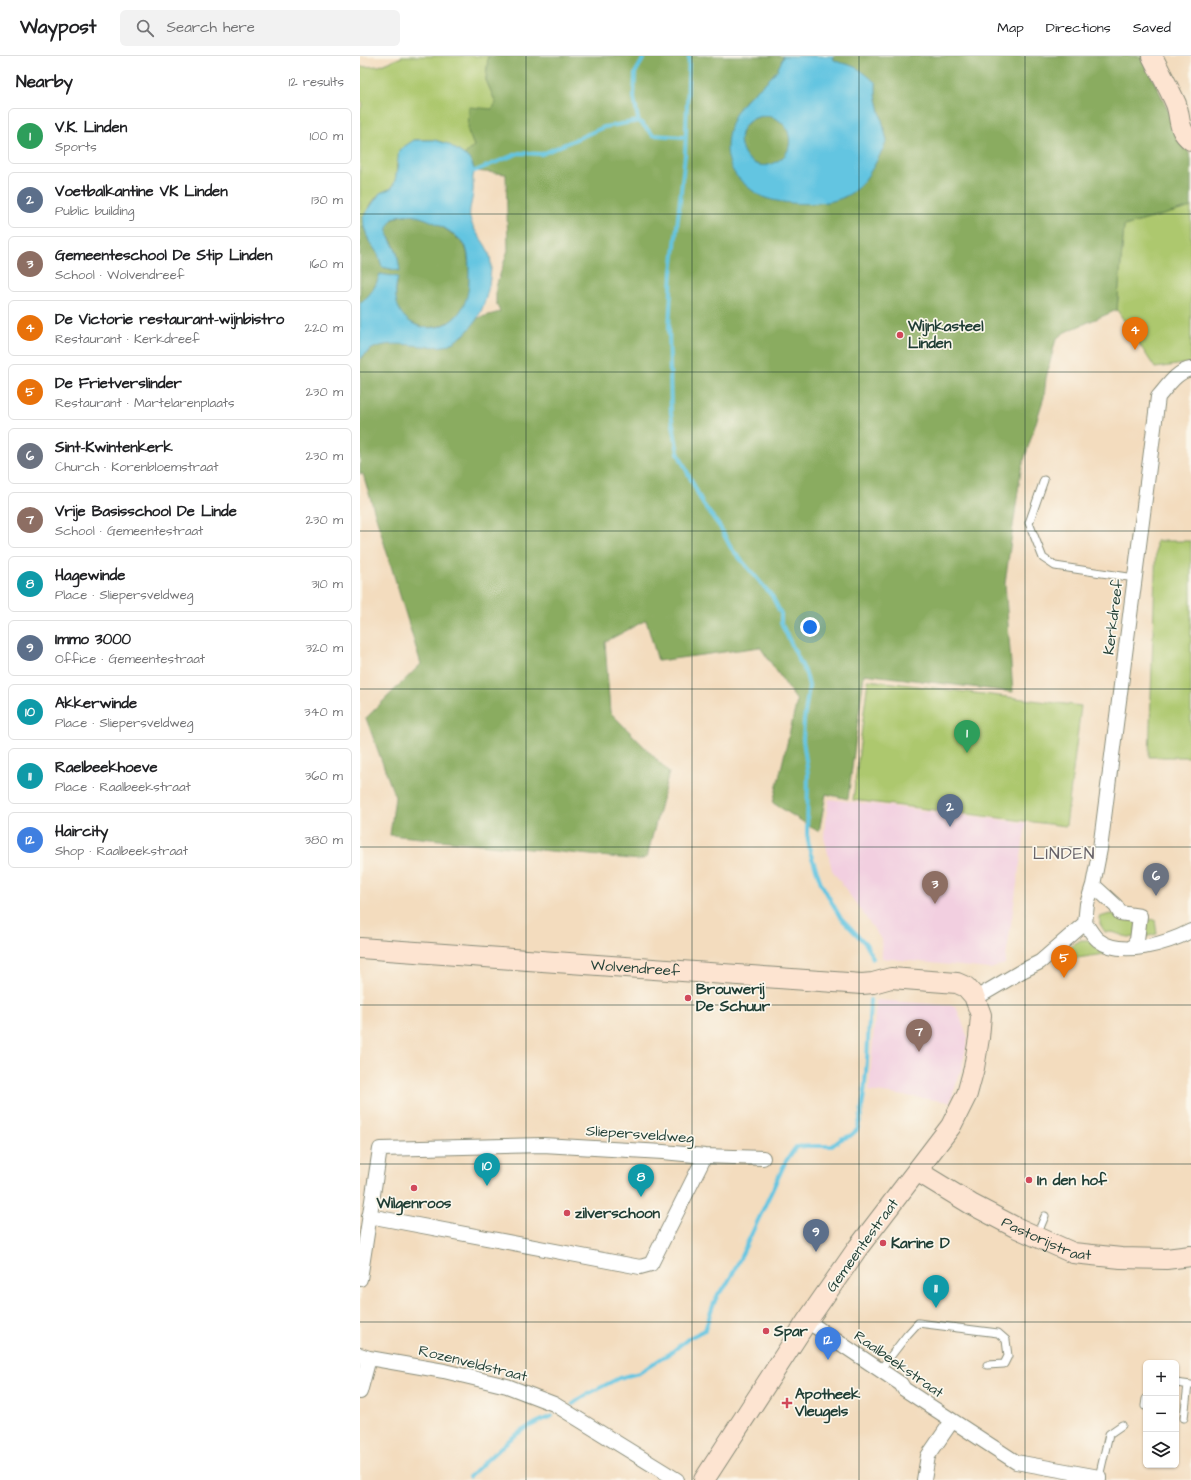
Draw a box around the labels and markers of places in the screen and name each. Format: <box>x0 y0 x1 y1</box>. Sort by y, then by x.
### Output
place label: Wijnkasteel Linden <box>907 316 984 354</box>
pin: 4 <box>1122 317 1148 350</box>
marker: Wijnkasteel Linden <box>895 330 905 340</box>
pin: 1 <box>954 720 980 753</box>
pin: 2 <box>937 794 963 827</box>
pin: 6 <box>1143 863 1169 896</box>
pin: 3 <box>922 871 948 904</box>
pin: 5 <box>1051 945 1077 978</box>
place label: Brouwerij De Schuur <box>696 979 771 1017</box>
marker: Brouwerij De Schuur <box>683 993 693 1003</box>
pin: 7 <box>906 1019 932 1052</box>
pin: 10 <box>474 1153 500 1186</box>
pin: 8 <box>628 1164 654 1197</box>
place label: In den hof <box>1037 1170 1108 1191</box>
marker: In den hof <box>1024 1175 1034 1185</box>
marker: Wilgenroos <box>409 1183 419 1193</box>
place label: Wilgenroos <box>376 1193 452 1216</box>
place label: zilverschoon <box>574 1203 661 1224</box>
marker: zilverschoon <box>562 1208 572 1218</box>
pin: 9 <box>803 1219 829 1252</box>
place label: Karine D <box>891 1233 950 1254</box>
marker: Karine D <box>878 1238 888 1248</box>
pin: 11 <box>923 1275 949 1308</box>
place label: Spar <box>773 1321 809 1342</box>
marker: Spar <box>761 1326 771 1336</box>
pin: 12 <box>815 1327 841 1360</box>
place label: Apotheek Vleugels <box>794 1384 861 1424</box>
marker: Apotheek Vleugels <box>782 1398 792 1408</box>

